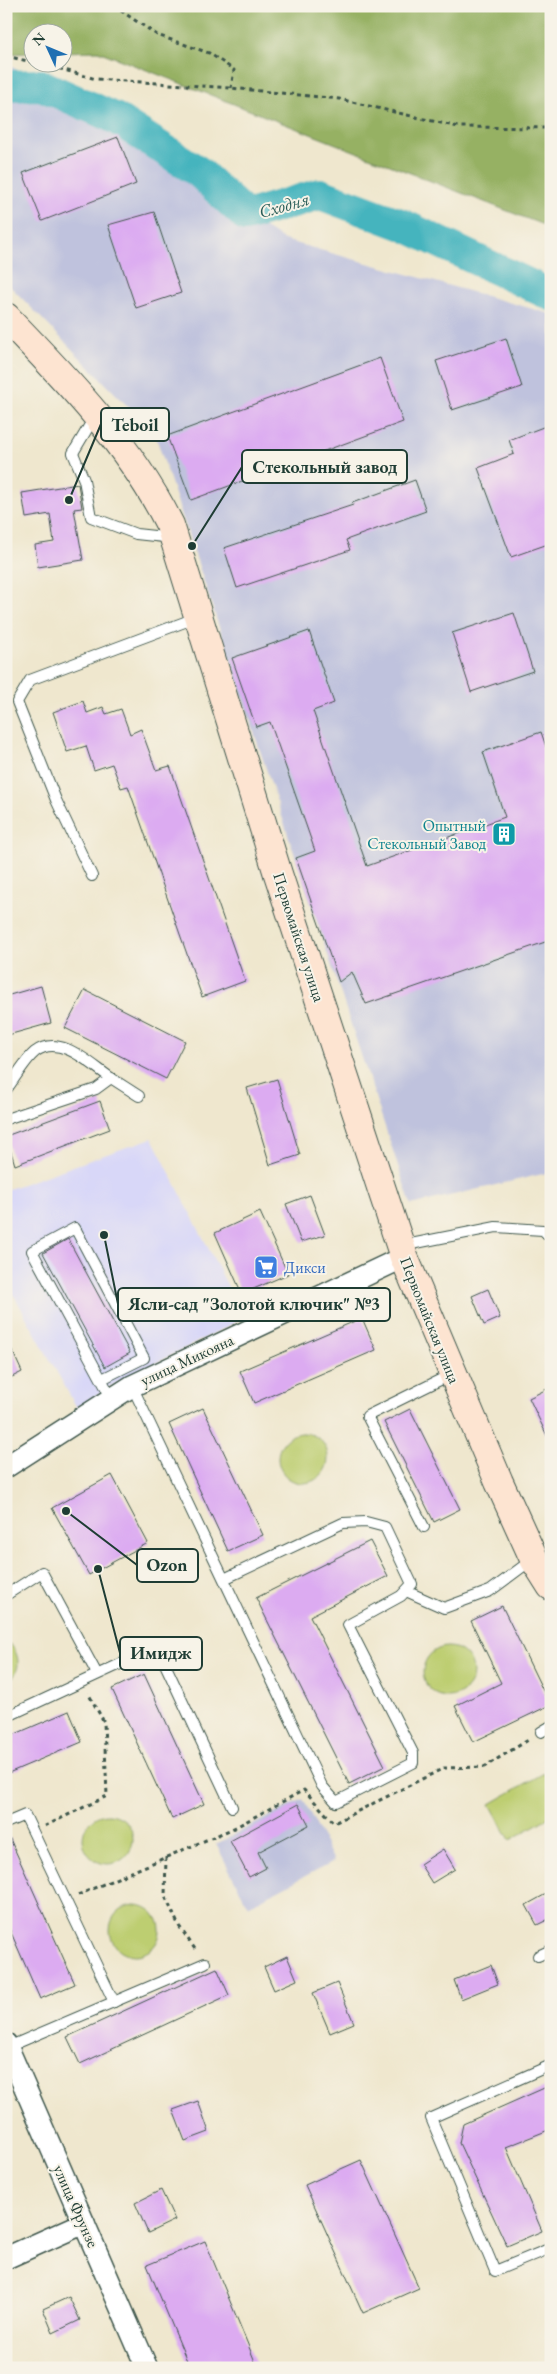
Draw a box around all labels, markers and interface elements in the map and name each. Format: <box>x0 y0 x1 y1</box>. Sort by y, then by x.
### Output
north arrow <box>22 22 72 72</box>
text: N <box>28 28 50 49</box>
water label: Сходня <box>256 187 312 223</box>
callout: Teboil <box>101 408 169 441</box>
text: Teboil <box>111 413 159 436</box>
callout: Стекольный завод <box>242 450 407 483</box>
text: Стекольный завод <box>252 455 398 478</box>
place label: Опытный Стекольный Завод <box>367 815 487 854</box>
building icon: Опытный Стекольный Завод <box>491 821 517 847</box>
street label: Первомайская улица <box>268 870 330 1005</box>
supermarket icon: Дикси <box>253 1254 279 1280</box>
street label: Первомайская улица <box>395 1254 465 1387</box>
place label: Дикси <box>284 1257 326 1278</box>
callout: Ясли-сад "Золотой ключик" №3 <box>118 1288 390 1321</box>
text: Ясли-сад "Золотой ключик" №3 <box>127 1292 380 1315</box>
street label: улица Микояна <box>137 1329 237 1391</box>
callout: Ozon <box>137 1549 198 1582</box>
text: Ozon <box>147 1553 187 1576</box>
callout: Имидж <box>120 1637 202 1670</box>
text: Имидж <box>130 1641 192 1664</box>
street label: улица Фрунзе <box>48 2161 104 2251</box>

